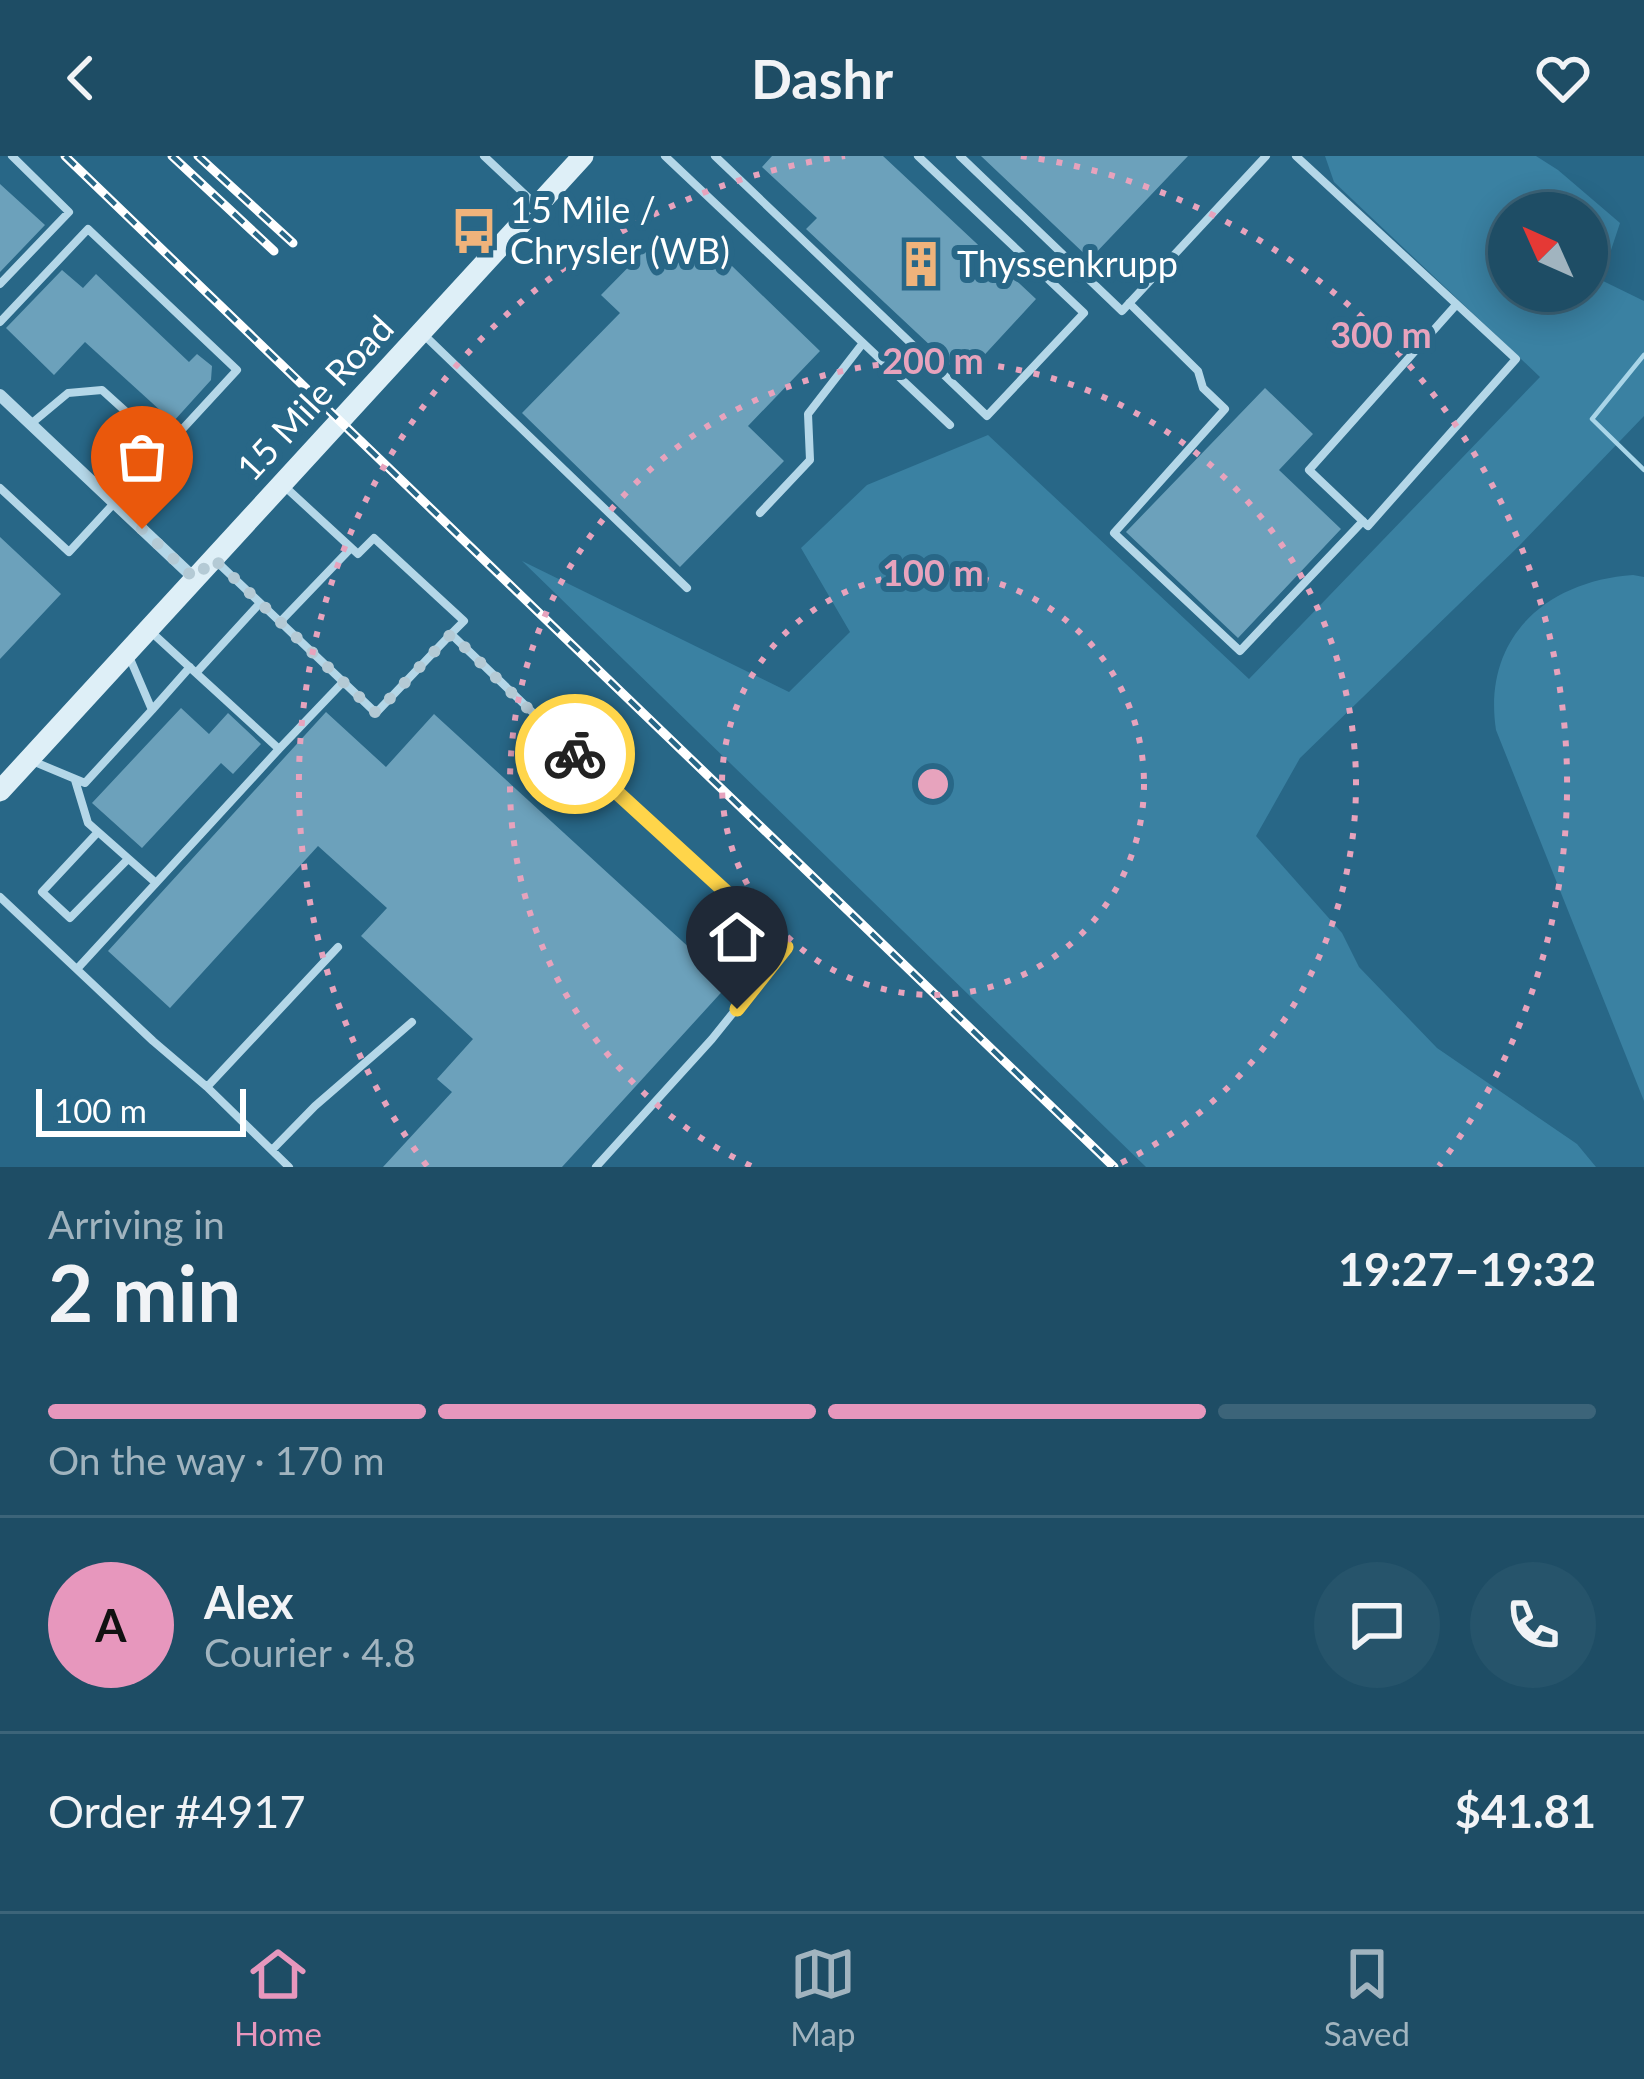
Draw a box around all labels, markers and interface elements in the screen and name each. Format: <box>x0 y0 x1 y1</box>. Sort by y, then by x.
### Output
icon: back <box>48 45 114 111</box>
icon: heart <box>1530 45 1596 111</box>
text: Dashr <box>751 46 893 111</box>
place label: 15 Mile / Chrysler (WB) <box>510 187 730 272</box>
north arrow <box>1488 192 1608 312</box>
map controls <box>1488 192 1608 312</box>
bus stop icon: 15 Mile / Chrysler (WB) <box>449 206 499 256</box>
building icon: Thyssenkrupp <box>896 239 946 289</box>
place label: Thyssenkrupp <box>957 241 1178 285</box>
street label: 15 Mile Road <box>227 306 402 489</box>
text: 300 m <box>1330 312 1432 356</box>
text: 200 m <box>882 338 984 382</box>
pin <box>91 406 193 529</box>
icon: bag <box>109 424 175 490</box>
text: 100 m <box>882 550 984 594</box>
courier <box>515 694 635 814</box>
icon: bike <box>542 721 608 787</box>
centre of rings <box>912 763 954 805</box>
pin <box>686 886 788 1009</box>
icon: home <box>704 904 770 970</box>
scale bar <box>36 1083 246 1136</box>
text: 100 m <box>54 1090 147 1130</box>
text: Arriving in <box>48 1201 225 1247</box>
text: 19:27–19:32 <box>1338 1242 1596 1296</box>
text: 2 min <box>48 1245 241 1339</box>
text: On the way · 170 m <box>48 1437 385 1483</box>
button: chat <box>1314 1562 1440 1688</box>
button: phone <box>1470 1562 1596 1688</box>
text: Alex <box>204 1575 294 1629</box>
text: A <box>95 1598 127 1652</box>
text: Courier · 4.8 <box>204 1629 416 1675</box>
text: Order #4917 <box>48 1784 306 1838</box>
text: $41.81 <box>1455 1784 1596 1838</box>
tab: Home <box>234 1941 322 2053</box>
tab: Map <box>790 1941 856 2053</box>
tab: Saved <box>1324 1941 1410 2053</box>

